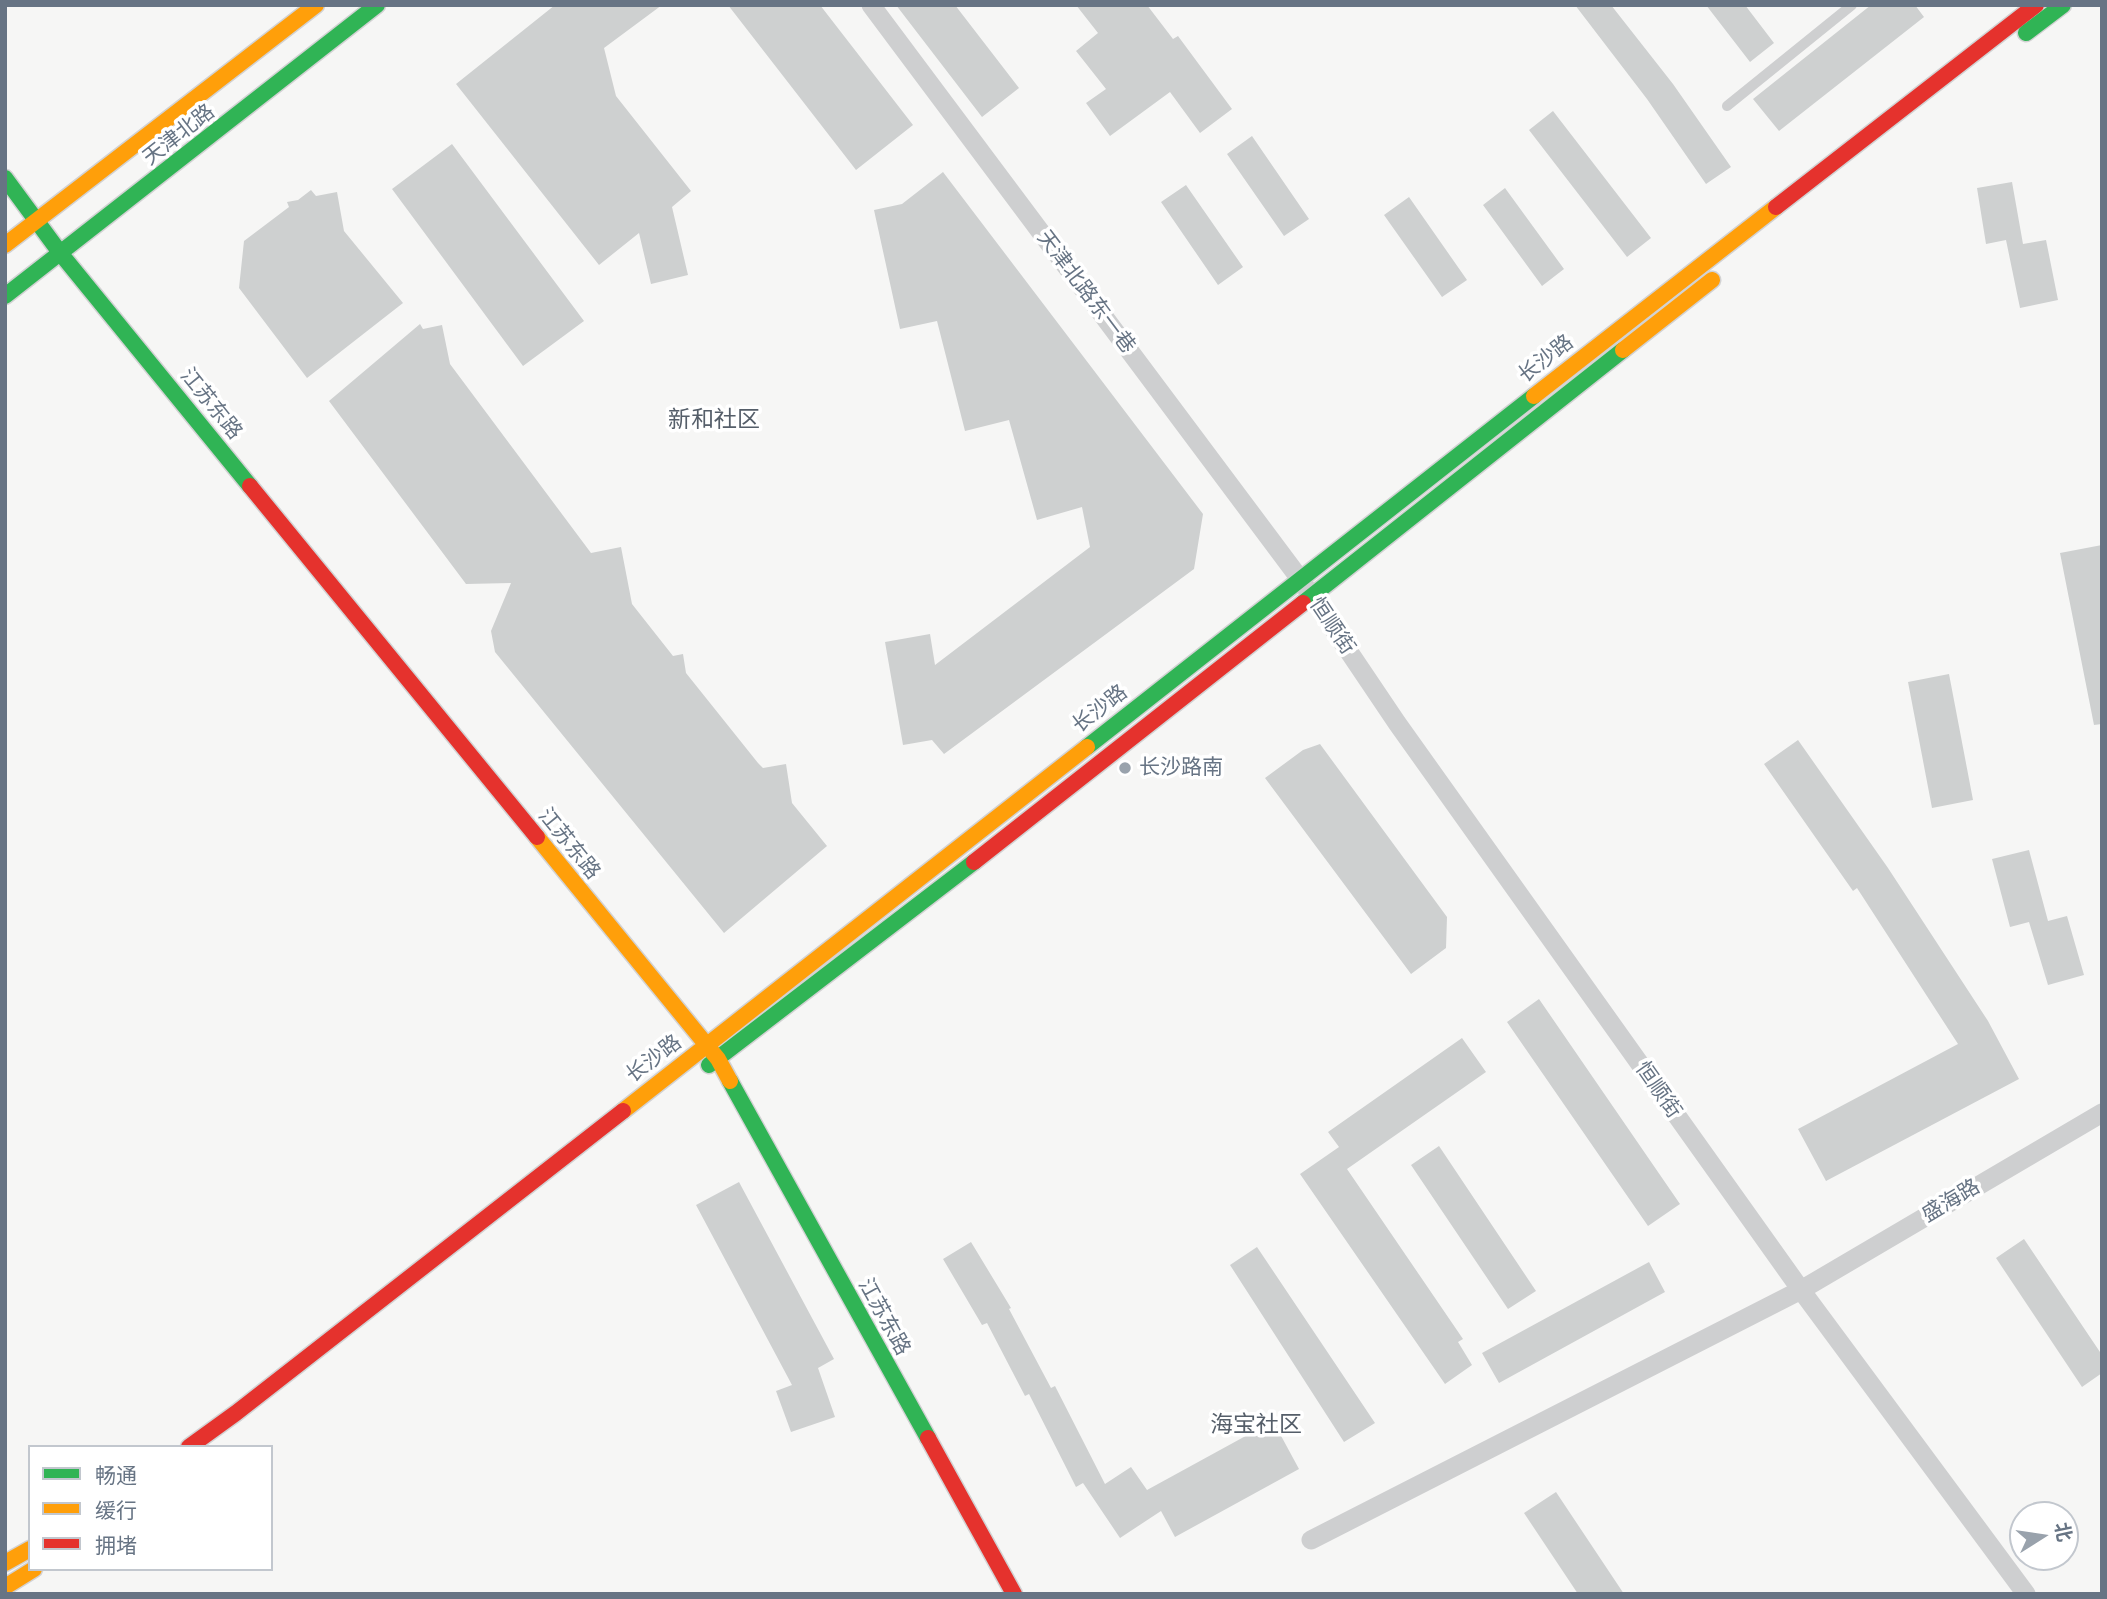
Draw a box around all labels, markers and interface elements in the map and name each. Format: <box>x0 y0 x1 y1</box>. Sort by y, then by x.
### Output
street label: 天津北路 <box>138 99 220 171</box>
street label: 天津北路东一巷 <box>1032 226 1140 358</box>
street label: 长沙路 <box>1513 330 1579 388</box>
street label: 江苏东路 <box>175 363 247 445</box>
district label: 新和社区 <box>668 406 760 434</box>
street label: 恒顺街 <box>1304 593 1360 659</box>
street label: 长沙路 <box>1067 680 1133 738</box>
place label: 长沙路南 <box>1139 755 1223 781</box>
marker: 长沙路南 <box>1117 760 1133 776</box>
street label: 江苏东路 <box>533 803 605 885</box>
street label: 长沙路 <box>621 1030 687 1088</box>
street label: 恒顺街 <box>1630 1057 1686 1123</box>
street label: 盛海路 <box>1918 1174 1984 1228</box>
street label: 江苏东路 <box>853 1274 915 1360</box>
district label: 海宝社区 <box>1210 1411 1302 1439</box>
legend <box>28 1445 273 1571</box>
text: 畅通 <box>95 1463 137 1488</box>
text: 缓行 <box>95 1498 137 1523</box>
north arrow <box>2009 1501 2079 1571</box>
text: 北 <box>2050 1520 2076 1544</box>
text: 拥堵 <box>95 1533 137 1558</box>

